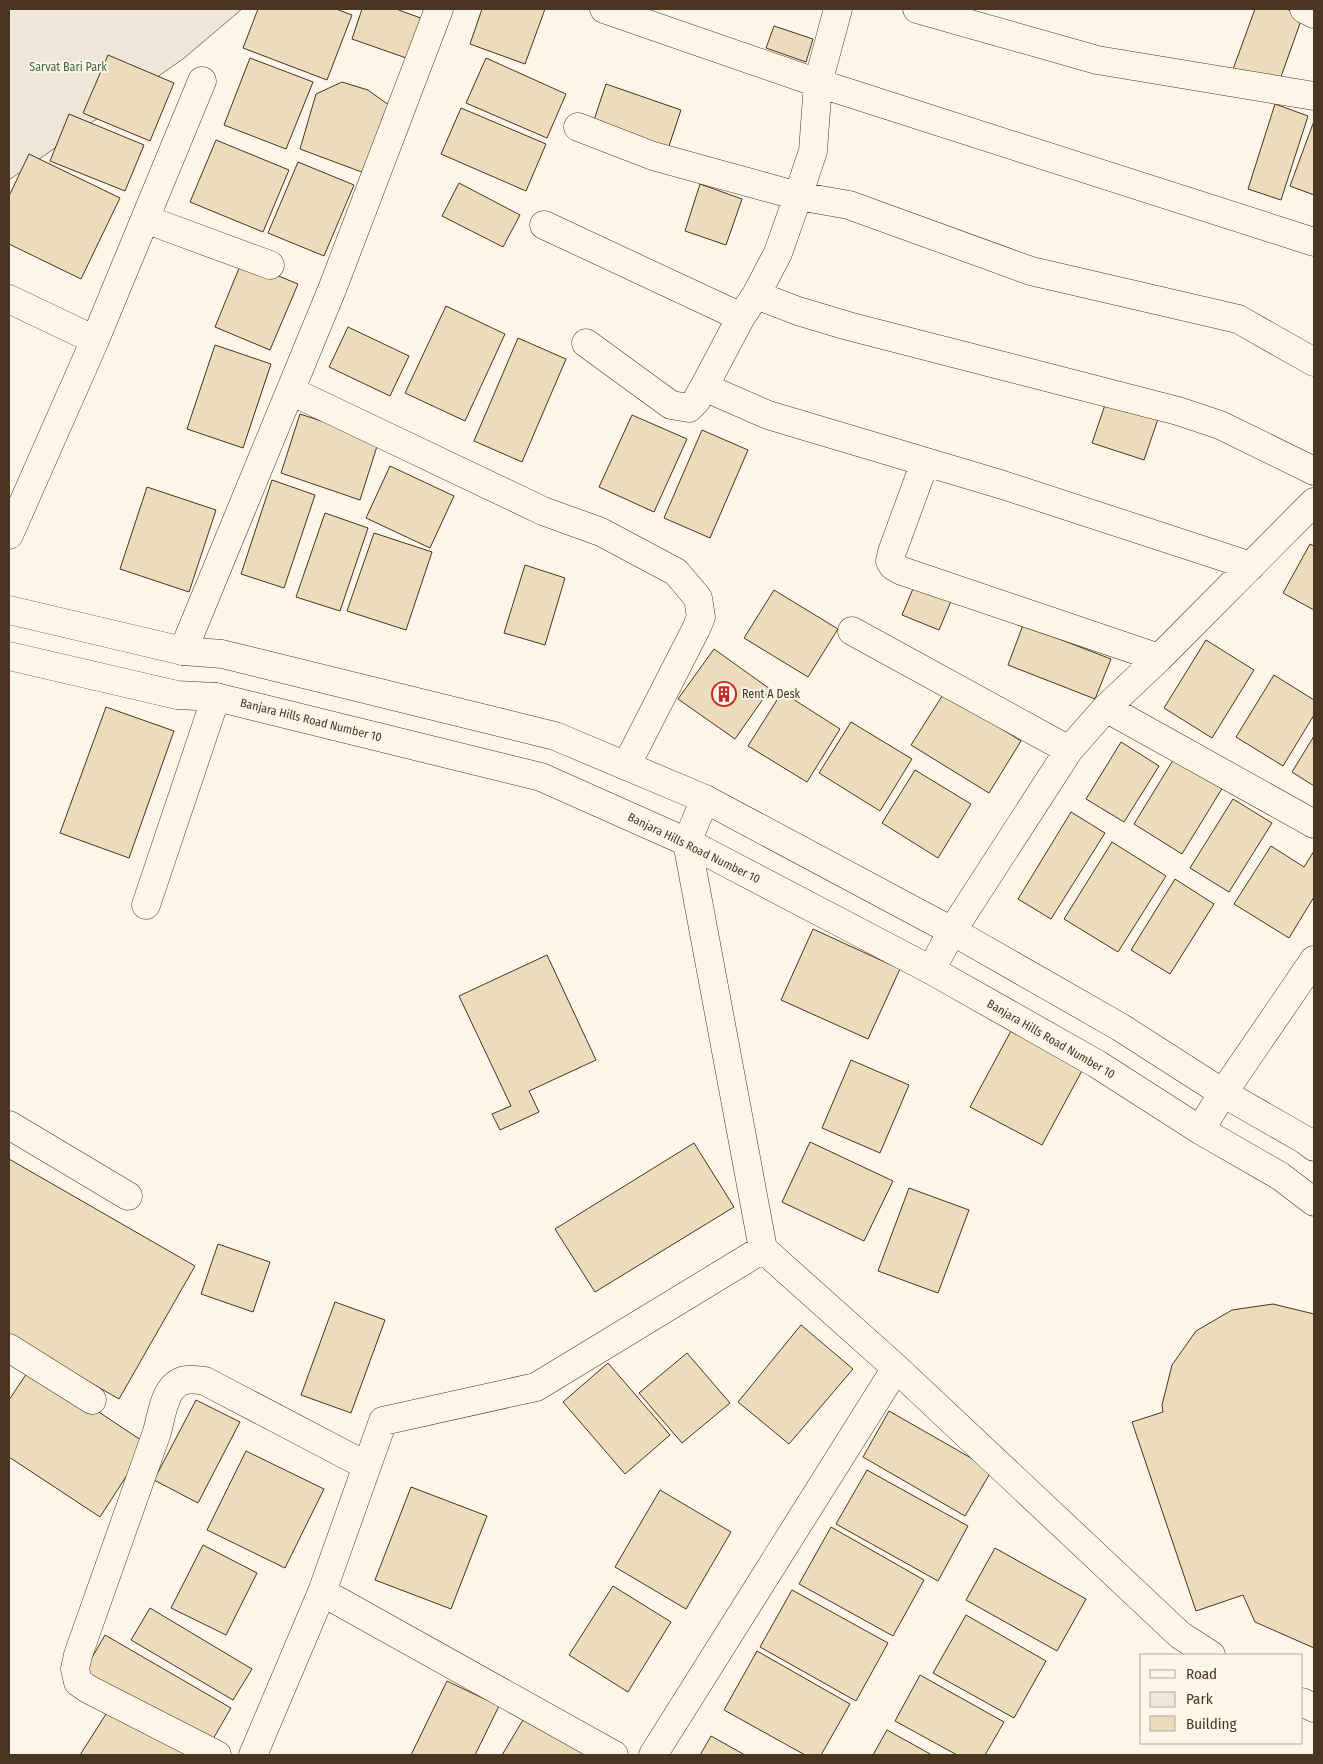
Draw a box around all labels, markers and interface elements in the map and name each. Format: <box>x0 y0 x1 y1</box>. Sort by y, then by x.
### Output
park label: Sarvat Bari Park <box>29 60 107 74</box>
building icon: Rent A Desk <box>711 681 737 707</box>
place label: Rent A Desk <box>742 687 801 701</box>
street label: Banjara Hills Road Number 10 <box>239 696 383 744</box>
street label: Banjara Hills Road Number 10 <box>626 810 762 886</box>
street label: Banjara Hills Road Number 10 <box>984 997 1118 1081</box>
legend <box>1140 1654 1303 1744</box>
text: Road <box>1186 1665 1217 1683</box>
text: Park <box>1186 1690 1213 1708</box>
text: Building <box>1186 1715 1237 1733</box>

